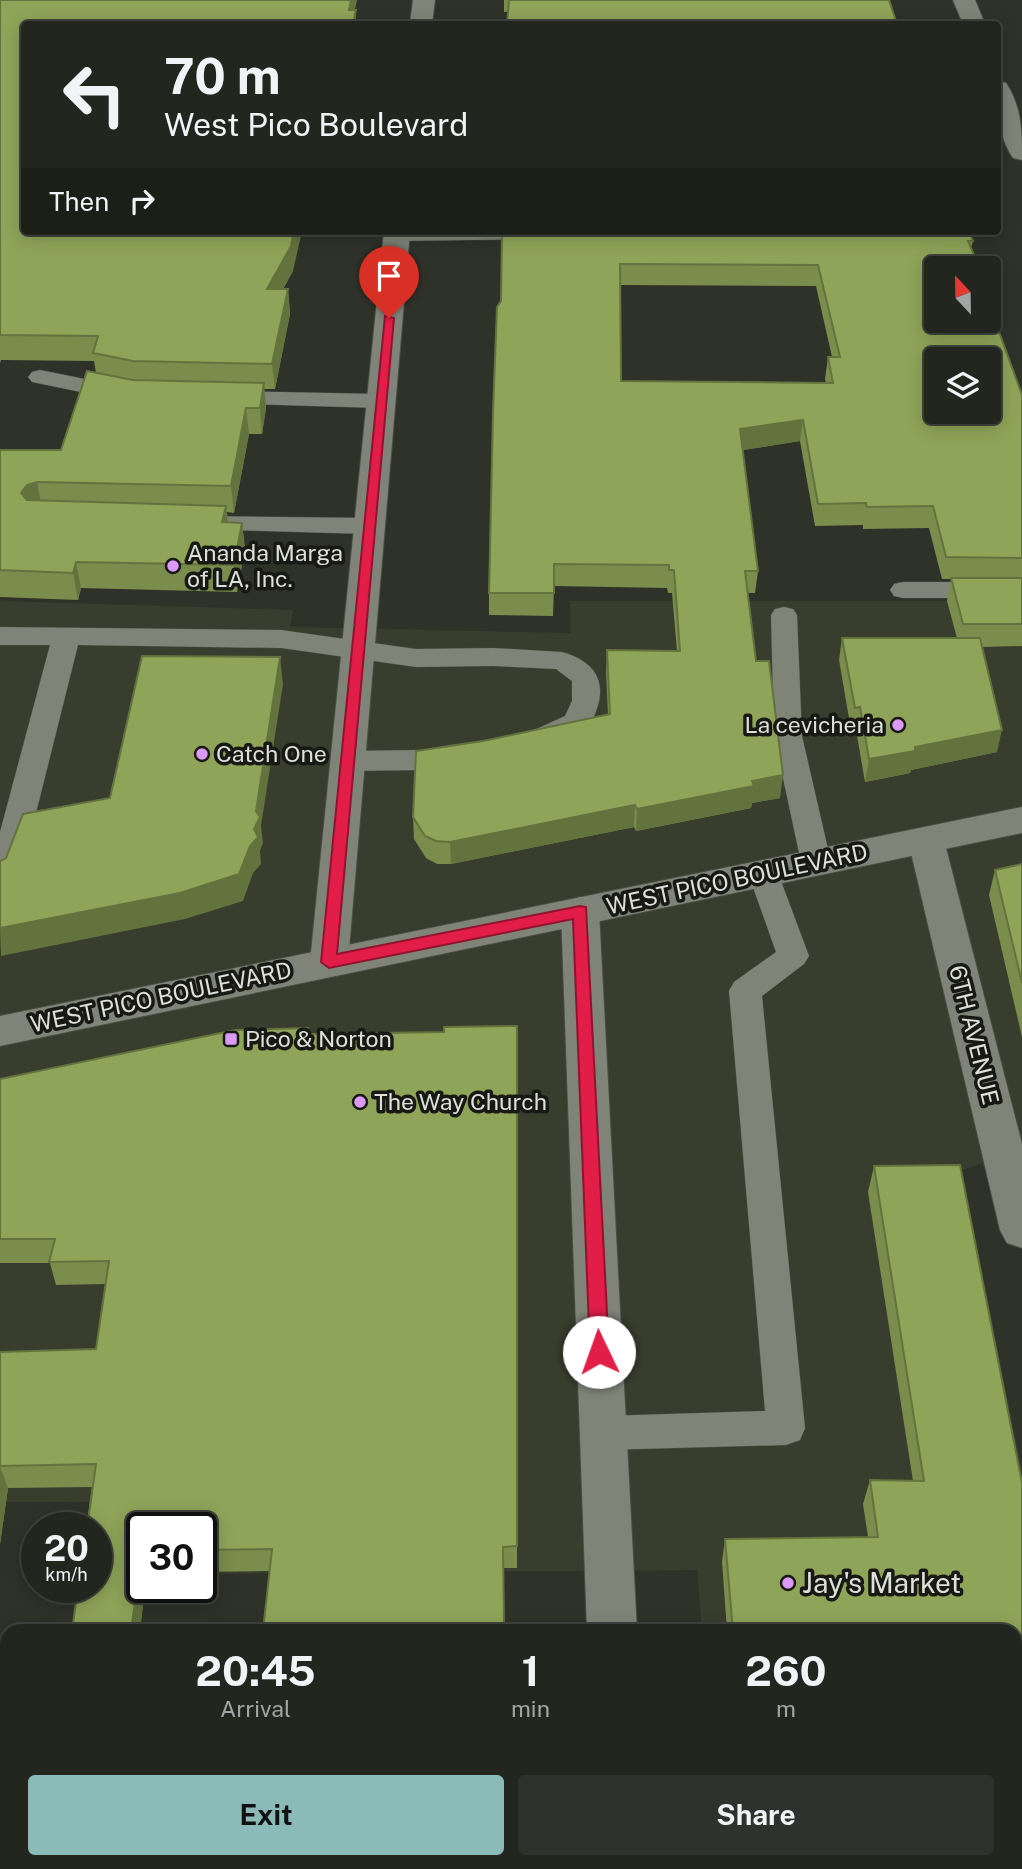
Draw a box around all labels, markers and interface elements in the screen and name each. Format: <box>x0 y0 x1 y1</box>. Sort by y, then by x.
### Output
text: 70 m <box>164 47 281 105</box>
icon: left <box>49 49 140 140</box>
text: West Pico Boulevard <box>164 106 468 143</box>
icon: right <box>123 182 161 220</box>
text: Then <box>49 186 109 217</box>
pin <box>359 246 419 318</box>
north arrow <box>924 256 1001 332</box>
map controls <box>924 256 1001 424</box>
icon: arrive <box>370 257 408 295</box>
button: layers <box>924 347 1001 424</box>
place label: Ananda Marga of LA, Inc. <box>187 539 343 592</box>
marker: Ananda Marga of LA, Inc. <box>165 558 181 574</box>
place label: La cevicheria <box>745 711 884 738</box>
marker: La cevicheria <box>890 717 906 733</box>
place label: Catch One <box>216 740 327 767</box>
marker: Catch One <box>194 746 210 762</box>
street label: WEST PICO BOULEVARD <box>604 838 870 919</box>
street label: WEST PICO BOULEVARD <box>28 956 294 1037</box>
street label: 6TH AVENUE <box>944 963 1005 1107</box>
place label: Pico & Norton <box>245 1025 392 1052</box>
marker: Pico & Norton <box>223 1031 239 1047</box>
place label: The Way Church <box>374 1088 547 1115</box>
marker: The Way Church <box>352 1094 368 1110</box>
position arrow <box>562 1315 636 1389</box>
speed limit sign: 30 <box>126 1512 217 1603</box>
text: 20 <box>44 1528 89 1569</box>
text: km/h <box>45 1564 88 1585</box>
place label: Jay's Market <box>802 1566 961 1599</box>
marker: Jay's Market <box>780 1575 796 1591</box>
text: 20:45 <box>195 1646 316 1695</box>
text: 1 <box>521 1646 539 1695</box>
text: 260 <box>745 1646 827 1695</box>
text: Arrival <box>220 1695 291 1722</box>
text: min <box>511 1695 550 1722</box>
text: m <box>776 1695 796 1722</box>
button: Exit <box>28 1775 504 1855</box>
button: Share <box>518 1775 994 1855</box>

